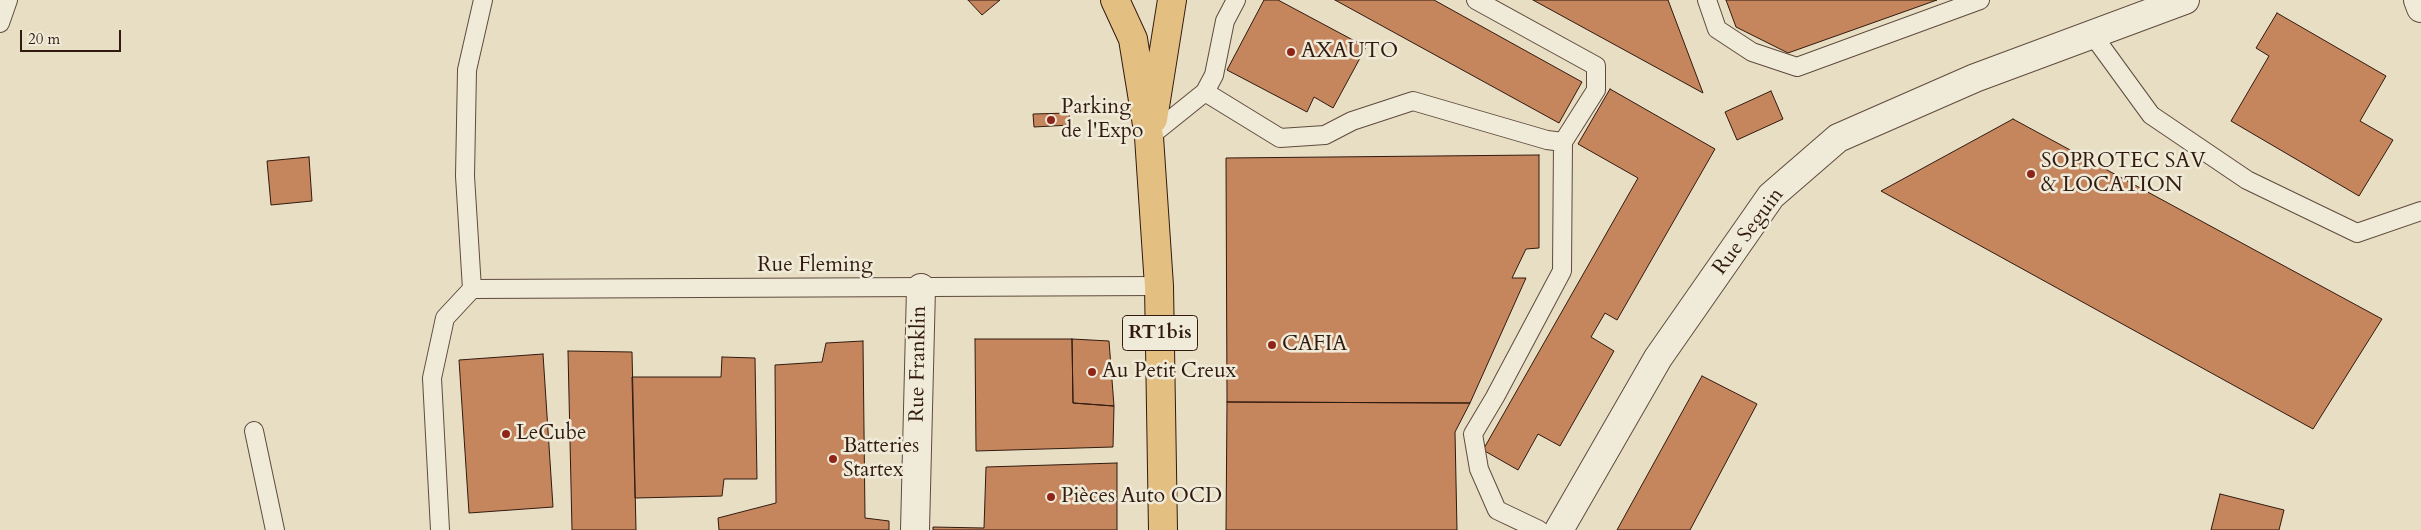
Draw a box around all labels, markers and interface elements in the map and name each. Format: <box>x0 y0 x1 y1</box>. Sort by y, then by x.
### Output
scale bar <box>22 20 124 52</box>
text: 20 m <box>28 29 60 49</box>
place label: AXAUTO <box>1301 39 1398 65</box>
marker: AXAUTO <box>1285 46 1297 58</box>
place label: Parking de l'Expo <box>1061 95 1143 145</box>
marker: Parking de l'Expo <box>1045 114 1057 126</box>
place label: SOPROTEC SAV & LOCATION <box>2041 149 2206 199</box>
marker: SOPROTEC SAV & LOCATION <box>2025 168 2037 180</box>
street label: Rue Seguin <box>1708 184 1790 280</box>
street label: Rue Fleming <box>757 253 873 279</box>
street label: Rue Franklin <box>905 306 933 422</box>
road number: RT1bis <box>1122 316 1198 350</box>
place label: CAFIA <box>1282 332 1347 358</box>
marker: CAFIA <box>1266 339 1278 351</box>
place label: Au Petit Creux <box>1102 359 1236 385</box>
marker: Au Petit Creux <box>1086 366 1098 378</box>
place label: LeCube <box>516 421 587 447</box>
marker: LeCube <box>500 428 512 440</box>
place label: Batteries Startex <box>843 434 919 484</box>
marker: Batteries Startex <box>827 453 839 465</box>
place label: Pièces Auto OCD <box>1061 484 1222 510</box>
marker: Pièces Auto OCD <box>1045 491 1057 503</box>

